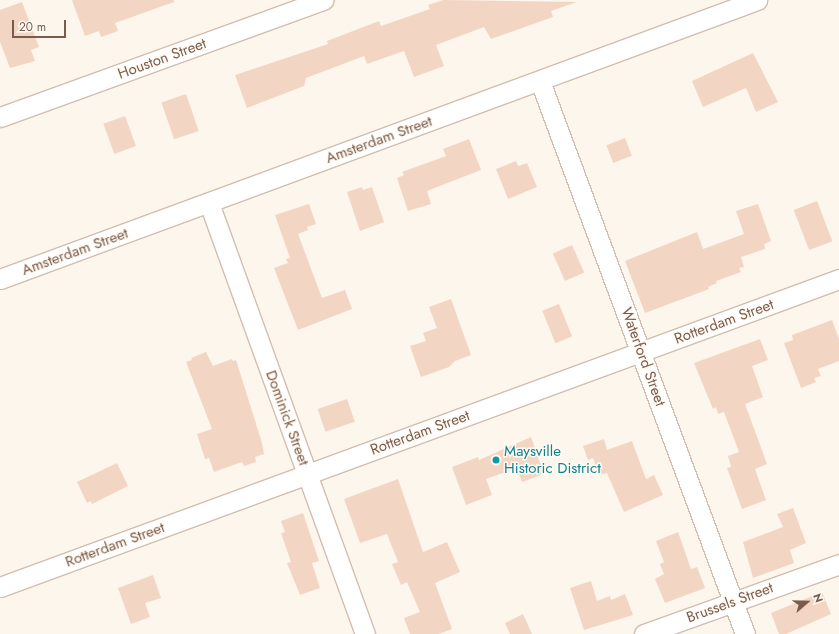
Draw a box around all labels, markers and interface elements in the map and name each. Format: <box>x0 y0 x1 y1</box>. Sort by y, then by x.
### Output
scale bar <box>14 12 68 38</box>
text: 20 m <box>19 18 46 36</box>
street label: Houston Street <box>115 35 209 83</box>
street label: Amsterdam Street <box>323 112 435 168</box>
street label: Amsterdam Street <box>19 224 131 280</box>
street label: Rotterdam Street <box>672 296 776 348</box>
street label: Waterford Street <box>617 305 669 409</box>
street label: Dominick Street <box>261 368 313 468</box>
street label: Rotterdam Street <box>368 407 472 459</box>
place label: Maysville Historic District <box>504 442 601 477</box>
marker: Maysville Historic District <box>491 455 501 465</box>
street label: Rotterdam Street <box>63 519 167 571</box>
street label: Brussels Street <box>684 579 776 627</box>
north arrow <box>787 582 827 622</box>
text: N <box>809 591 827 605</box>

